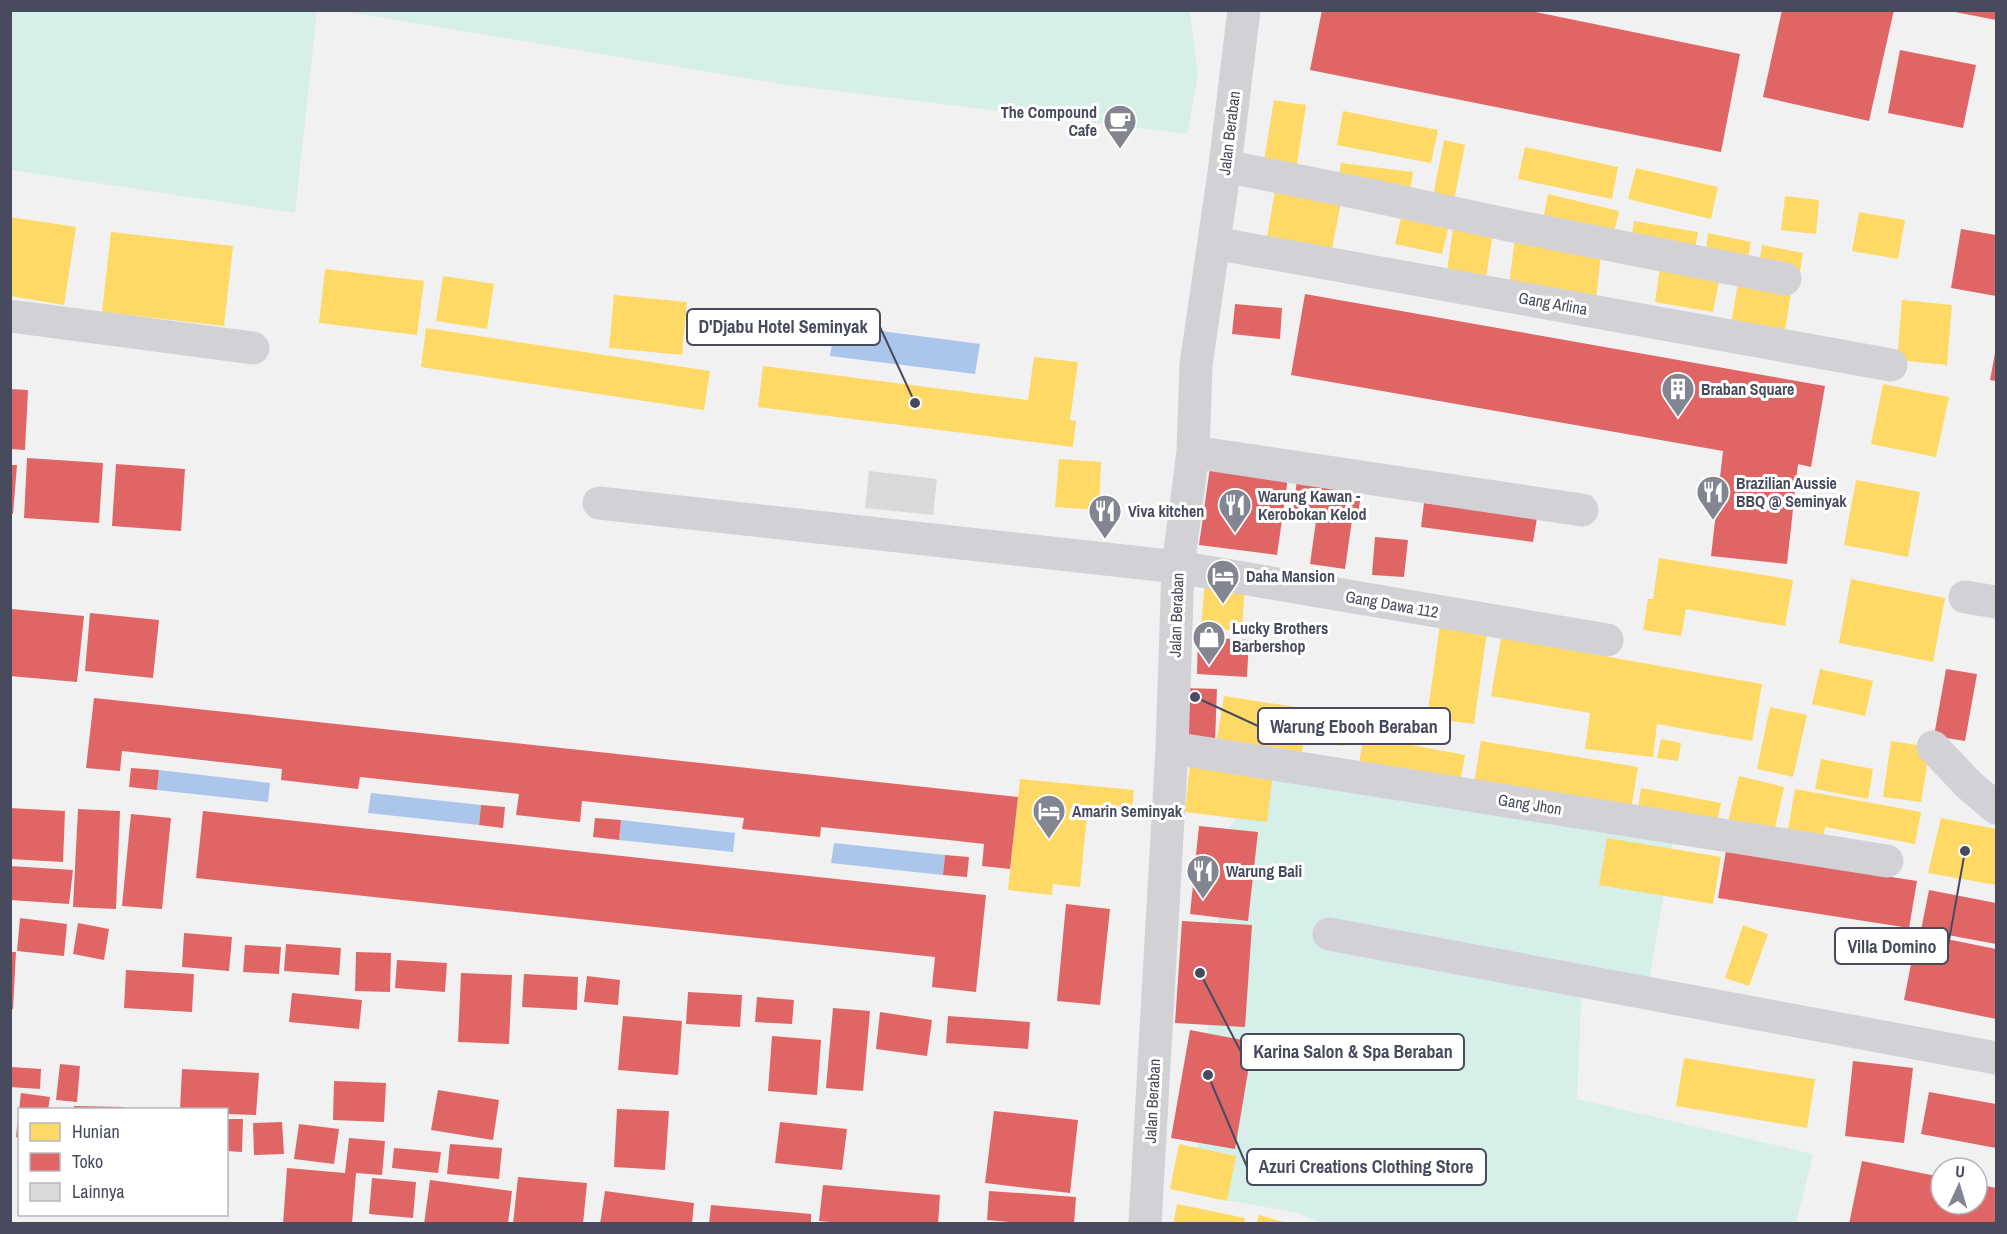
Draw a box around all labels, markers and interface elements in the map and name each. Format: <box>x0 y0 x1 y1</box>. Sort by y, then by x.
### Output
street label: Jalan Beraban <box>1213 90 1245 176</box>
place label: The Compound Cafe <box>1001 101 1097 141</box>
cafe icon: The Compound Cafe <box>1102 103 1138 150</box>
street label: Gang Arlina <box>1517 286 1590 320</box>
callout: D'Djabu Hotel Seminyak <box>687 309 880 345</box>
text: D'Djabu Hotel Seminyak <box>698 314 868 339</box>
building icon: Braban Square <box>1660 371 1696 418</box>
place label: Braban Square <box>1701 378 1794 400</box>
place label: Brazilian Aussie BBQ @ Seminyak <box>1736 472 1847 512</box>
restaurant icon: Brazilian Aussie BBQ @ Seminyak <box>1695 474 1731 521</box>
place label: Warung Kawan - Kerobokan Kelod <box>1258 485 1367 525</box>
restaurant icon: Warung Kawan - Kerobokan Kelod <box>1217 487 1253 534</box>
restaurant icon: Viva kitchen <box>1087 493 1123 540</box>
place label: Viva kitchen <box>1128 500 1204 522</box>
hotel icon: Daha Mansion <box>1205 558 1241 605</box>
place label: Daha Mansion <box>1246 565 1335 587</box>
street label: Jalan Beraban <box>1164 572 1188 658</box>
street label: Gang Dawa 112 <box>1344 585 1440 623</box>
place label: Lucky Brothers Barbershop <box>1232 617 1328 657</box>
shop icon: Lucky Brothers Barbershop <box>1191 619 1227 666</box>
callout: Warung Ebooh Beraban <box>1258 708 1450 744</box>
text: Warung Ebooh Beraban <box>1270 714 1438 739</box>
street label: Gang Jhon <box>1497 788 1563 820</box>
hotel icon: Amarin Seminyak <box>1031 793 1067 840</box>
place label: Amarin Seminyak <box>1072 800 1183 822</box>
restaurant icon: Warung Bali <box>1185 853 1221 900</box>
place label: Warung Bali <box>1226 860 1302 882</box>
callout: Villa Domino <box>1835 928 1948 964</box>
text: Villa Domino <box>1847 934 1937 959</box>
callout: Karina Salon & Spa Beraban <box>1241 1034 1464 1070</box>
text: Karina Salon & Spa Beraban <box>1253 1039 1453 1064</box>
street label: Jalan Beraban <box>1139 1058 1165 1144</box>
legend <box>18 1108 228 1216</box>
text: Hunian <box>72 1119 120 1144</box>
text: Toko <box>72 1149 103 1174</box>
callout: Azuri Creations Clothing Store <box>1247 1149 1486 1185</box>
text: Azuri Creations Clothing Store <box>1259 1154 1473 1179</box>
north arrow <box>1929 1156 1989 1216</box>
text: U <box>1955 1160 1966 1182</box>
text: Lainnya <box>72 1179 125 1204</box>

